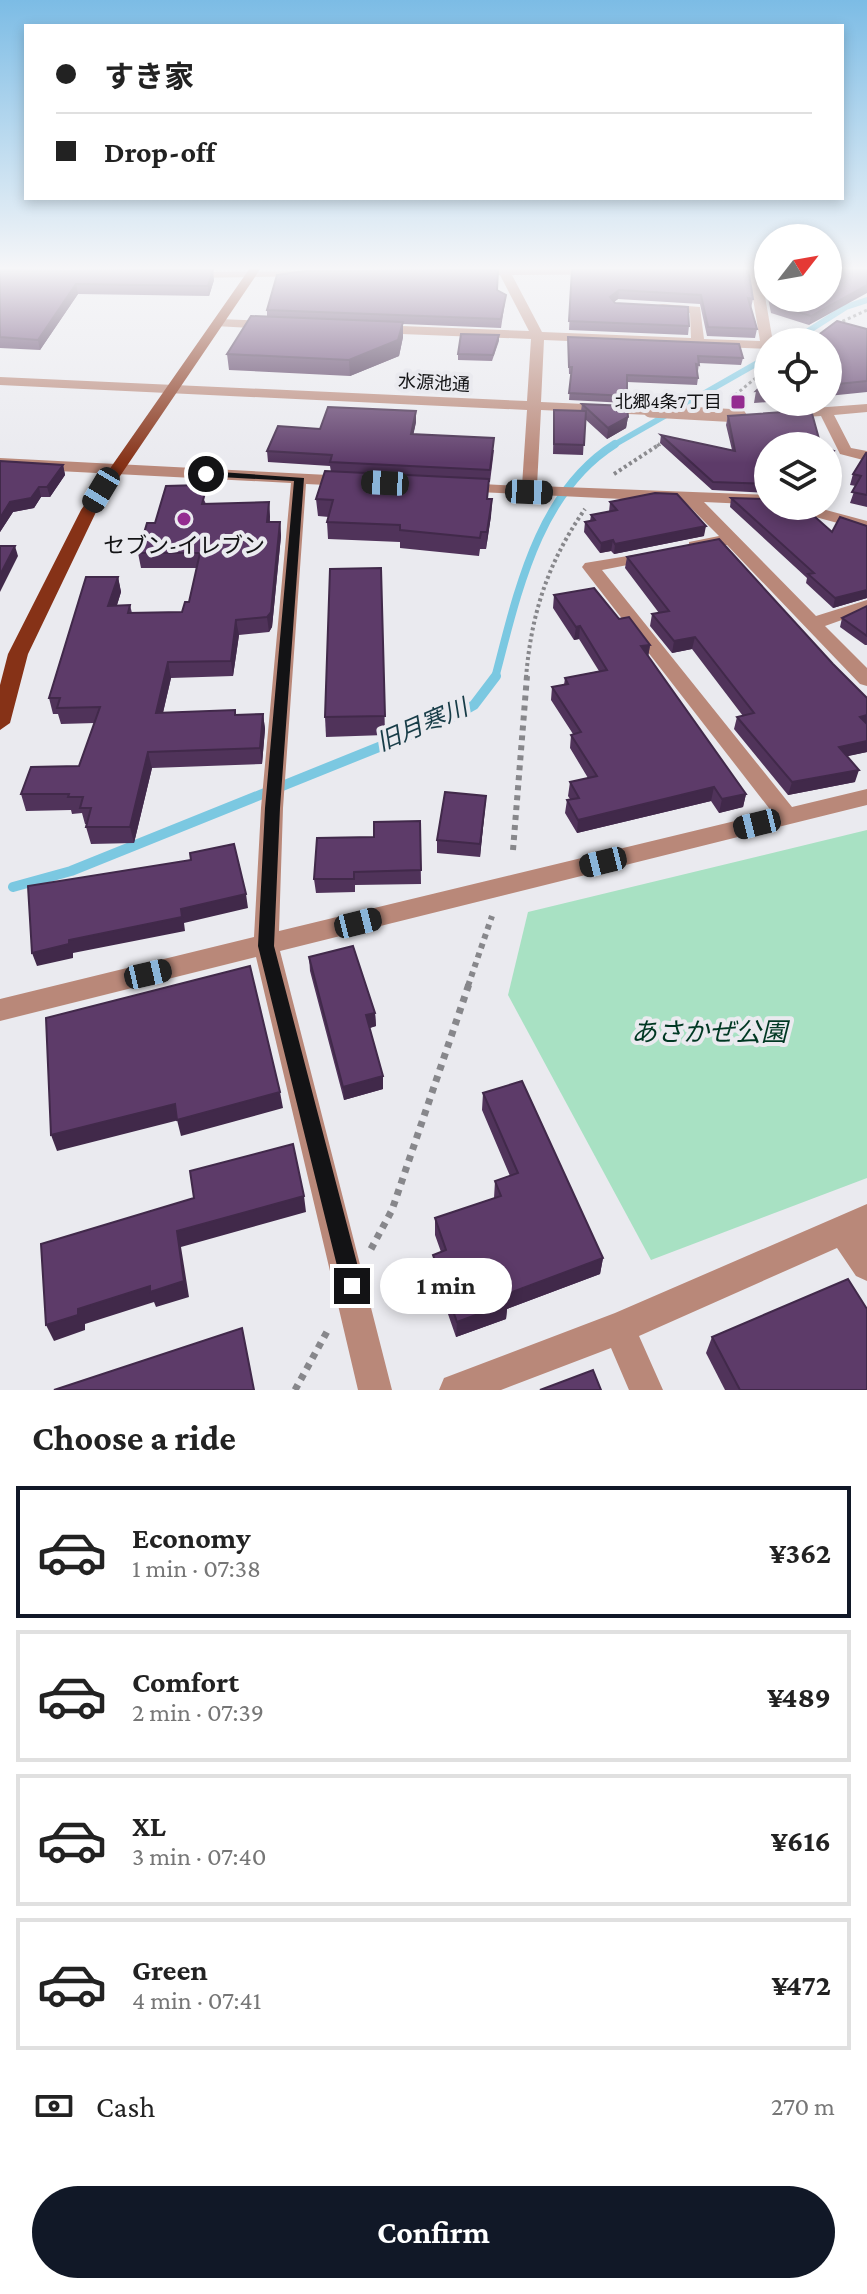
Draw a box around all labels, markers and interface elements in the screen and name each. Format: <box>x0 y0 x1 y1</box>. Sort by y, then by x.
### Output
text: すき家 <box>104 60 194 93</box>
text: Drop-off <box>104 135 215 168</box>
north arrow <box>754 224 842 312</box>
map controls <box>754 224 842 520</box>
button: locate <box>754 328 842 416</box>
street label: 水源池通 <box>398 371 470 395</box>
place label: 北郷4条7丁目 <box>615 392 722 412</box>
marker: 北郷4条7丁目 <box>729 393 747 411</box>
button: layers <box>754 432 842 520</box>
route start <box>188 456 224 492</box>
car <box>78 463 124 517</box>
car <box>360 470 410 496</box>
car <box>505 479 553 505</box>
marker: セブン-イレブン <box>175 510 193 528</box>
place label: セブン-イレブン <box>103 533 265 558</box>
water label: 旧月寒川 <box>372 692 474 756</box>
car <box>731 807 783 841</box>
car <box>577 845 629 879</box>
car <box>332 906 384 940</box>
car <box>122 957 174 991</box>
park label: あさかぜ公園 <box>631 1018 791 1047</box>
callout: 1 min <box>380 1258 512 1314</box>
route end <box>334 1268 370 1304</box>
text: 1 min <box>416 1271 476 1300</box>
text: Choose a ride <box>32 1418 236 1458</box>
icon: car <box>36 1516 108 1588</box>
text: Economy <box>132 1521 251 1554</box>
text: ¥362 <box>769 1536 831 1569</box>
text: 1 min · 07:38 <box>132 1554 261 1583</box>
icon: car <box>36 1660 108 1732</box>
text: Comfort <box>132 1665 239 1698</box>
text: ¥489 <box>767 1680 831 1713</box>
text: 2 min · 07:39 <box>132 1698 264 1727</box>
icon: car <box>36 1804 108 1876</box>
text: XL <box>132 1809 166 1842</box>
text: ¥616 <box>771 1824 831 1857</box>
text: 3 min · 07:40 <box>132 1842 266 1871</box>
icon: car <box>36 1948 108 2020</box>
text: Green <box>132 1953 208 1986</box>
text: ¥472 <box>771 1968 831 2001</box>
text: 4 min · 07:41 <box>132 1986 261 2015</box>
icon: cash <box>32 2084 76 2128</box>
text: Cash <box>96 2090 155 2123</box>
text: 270 m <box>771 2092 835 2121</box>
button: Confirm <box>32 2186 835 2278</box>

